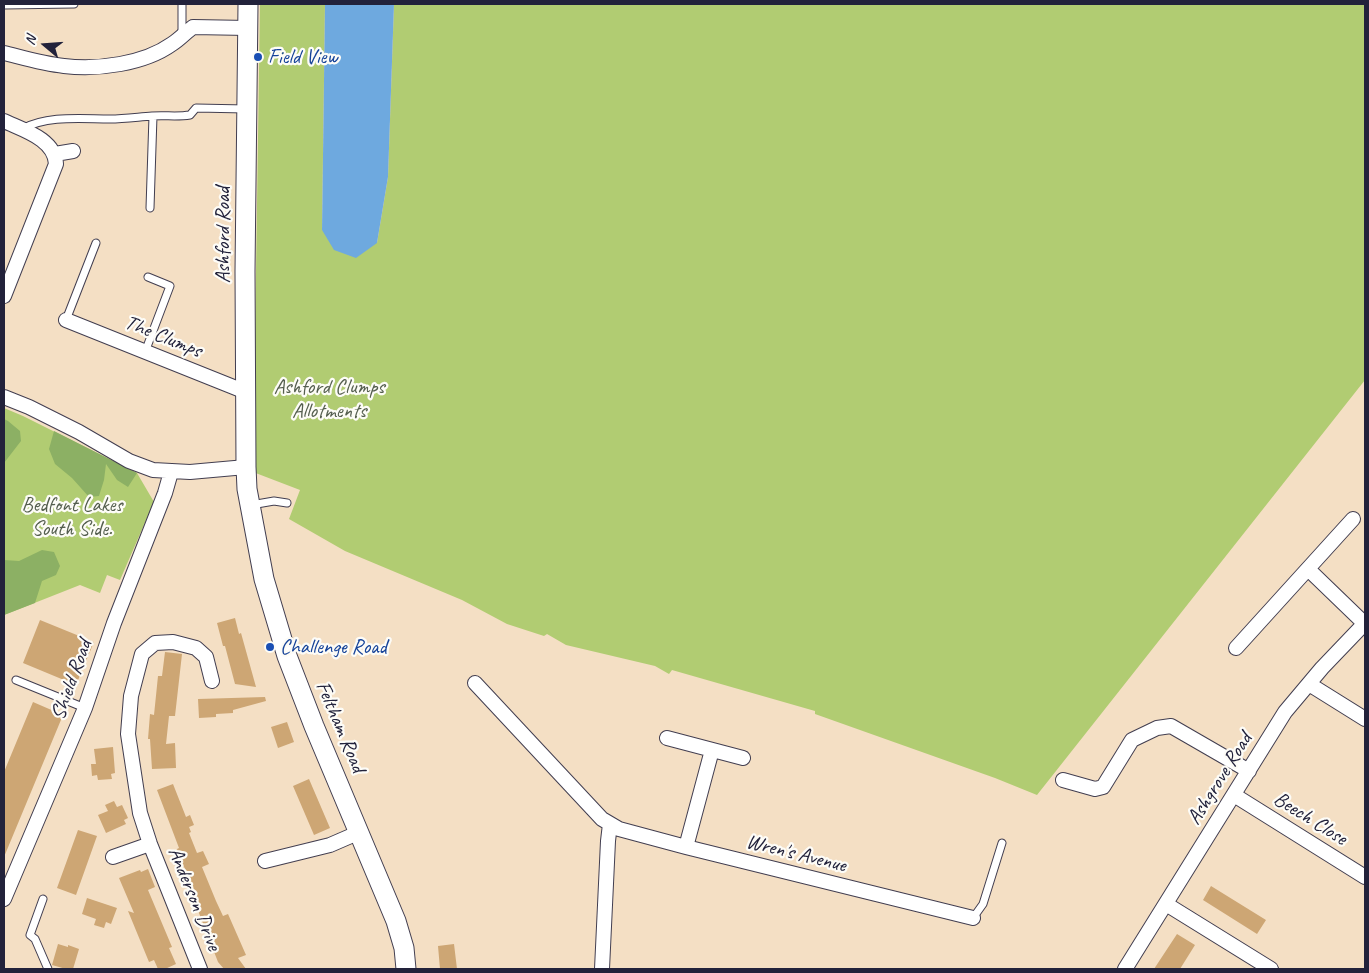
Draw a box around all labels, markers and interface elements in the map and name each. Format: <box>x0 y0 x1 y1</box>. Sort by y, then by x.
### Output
north arrow <box>20 20 70 70</box>
text: N <box>21 33 40 47</box>
place label: Field View <box>268 44 337 70</box>
marker: Field View <box>252 51 264 63</box>
street label: Ashford Road <box>210 187 236 283</box>
street label: The Clumps <box>121 310 205 364</box>
park label: Ashford Clumps Allotments <box>274 374 384 424</box>
park label: Bedfont Lakes South Side. <box>22 492 122 542</box>
place label: Challenge Road <box>280 634 387 660</box>
street label: Shield Road <box>46 637 98 723</box>
marker: Challenge Road <box>264 641 276 653</box>
street label: Feltham Road <box>310 678 370 776</box>
street label: Ashgrove Road <box>1182 728 1258 830</box>
street label: Beech Close <box>1269 787 1351 851</box>
street label: Wren's Avenue <box>744 829 848 879</box>
street label: Anderson Drive <box>162 844 226 954</box>

